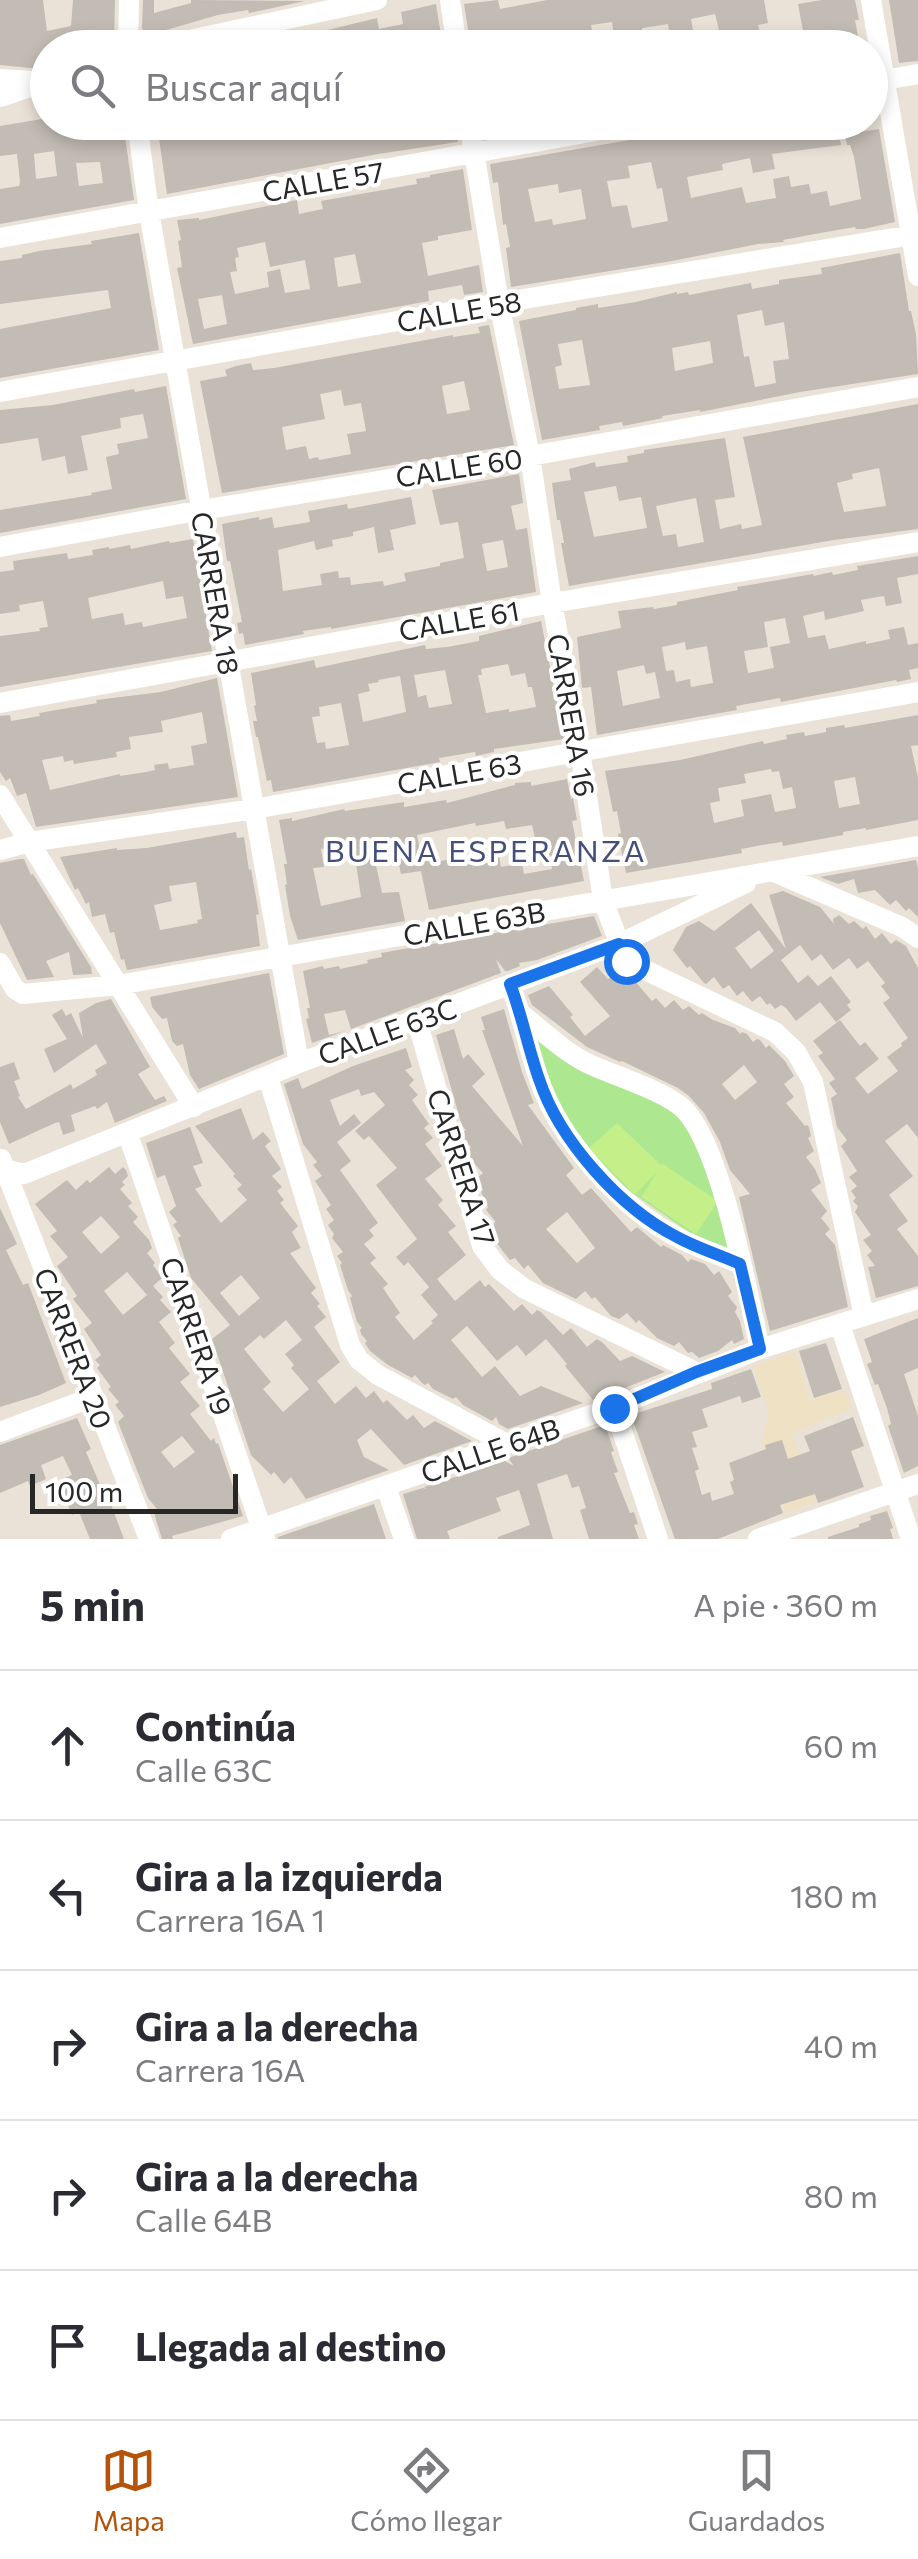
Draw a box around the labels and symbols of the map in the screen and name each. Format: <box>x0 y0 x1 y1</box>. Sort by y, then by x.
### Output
street label: CALLE 57 <box>259 154 387 208</box>
street label: CALLE 58 <box>394 283 524 339</box>
street label: CALLE 60 <box>393 440 525 494</box>
street label: CARRERA 18 <box>185 509 247 677</box>
street label: CALLE 61 <box>396 593 522 647</box>
street label: CARRERA 16 <box>541 631 603 799</box>
street label: CALLE 63 <box>394 745 524 801</box>
district label: BUENA ESPERANZA <box>325 831 647 868</box>
street label: CALLE 63B <box>400 894 548 952</box>
route start <box>604 939 650 985</box>
street label: CALLE 63C <box>313 990 461 1072</box>
street label: CARRERA 17 <box>421 1084 503 1250</box>
street label: CARRERA 19 <box>154 1252 240 1420</box>
street label: CARRERA 20 <box>28 1263 120 1433</box>
route end <box>592 1386 638 1432</box>
street label: CALLE 64B <box>416 1410 564 1490</box>
scale bar <box>30 1469 238 1514</box>

